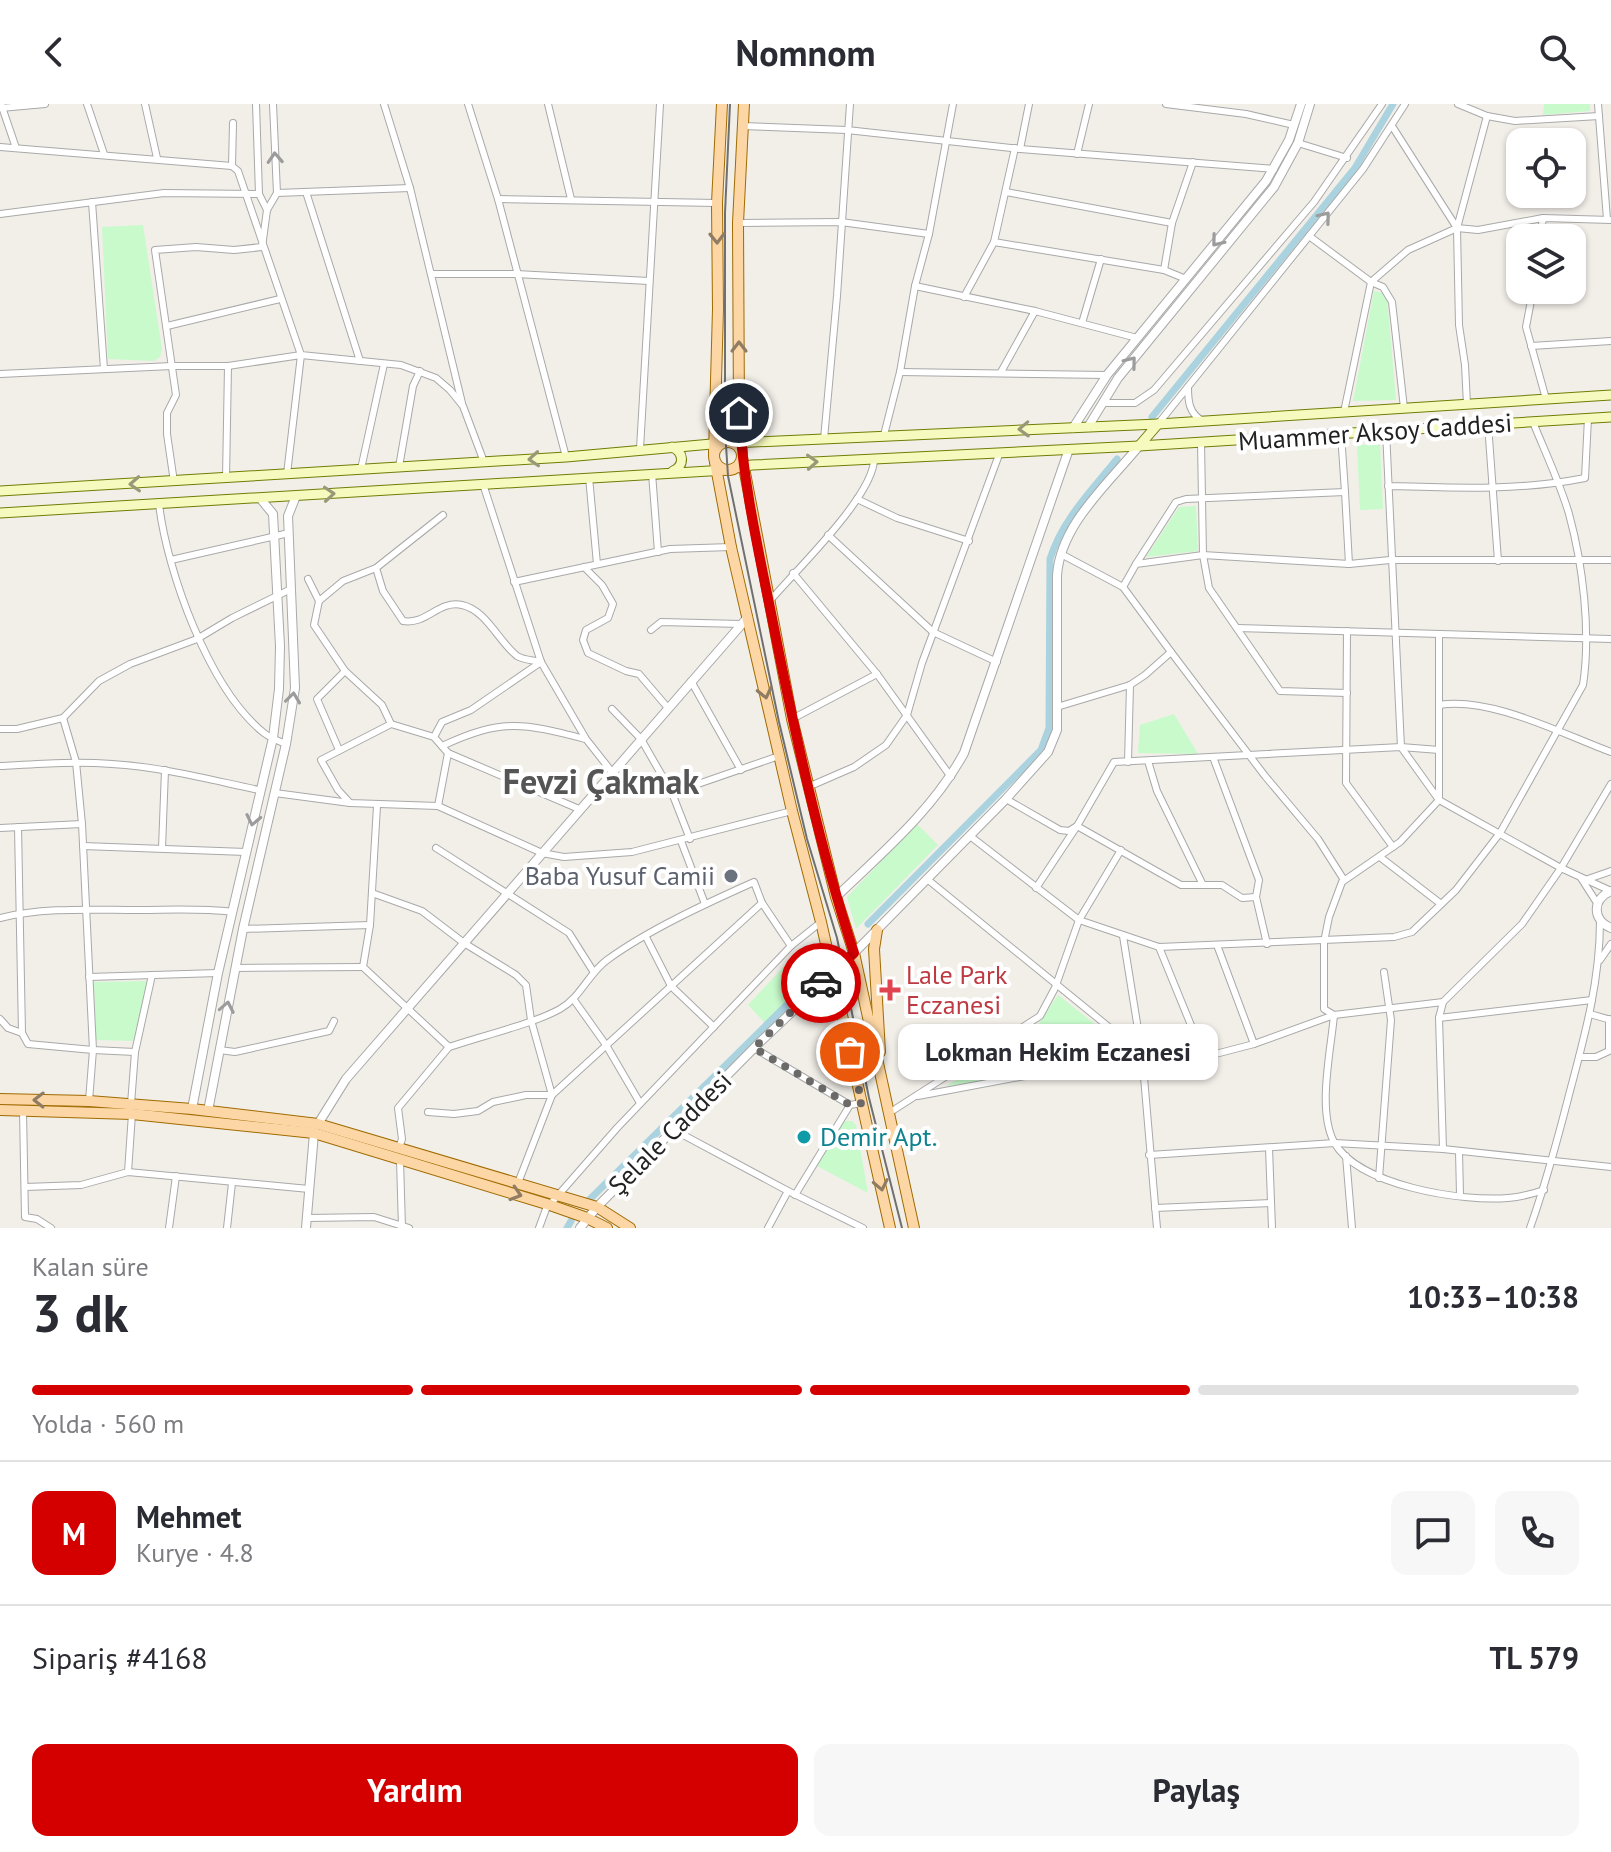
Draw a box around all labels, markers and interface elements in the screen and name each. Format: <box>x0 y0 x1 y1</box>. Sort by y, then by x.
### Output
text: Nomnom <box>736 29 875 76</box>
icon: back <box>32 30 76 74</box>
icon: search <box>1535 30 1579 74</box>
map controls <box>1506 128 1586 304</box>
button: locate <box>1506 128 1586 208</box>
one-way arrow <box>267 151 284 164</box>
one-way arrow <box>1315 212 1330 226</box>
button: layers <box>1506 224 1586 304</box>
one-way arrow <box>1212 231 1227 246</box>
one-way arrow <box>708 232 726 245</box>
one-way arrow <box>730 340 748 353</box>
one-way arrow <box>1121 357 1136 371</box>
pin <box>705 379 773 447</box>
icon: home <box>717 391 761 435</box>
street label: Muammer Aksoy Caddesi <box>1237 405 1513 458</box>
one-way arrow <box>1017 421 1030 438</box>
one-way arrow <box>527 450 540 467</box>
one-way arrow <box>806 453 819 470</box>
one-way arrow <box>128 475 141 492</box>
one-way arrow <box>323 486 336 503</box>
one-way arrow <box>756 685 773 699</box>
one-way arrow <box>284 691 301 704</box>
district label: Fevzi Çakmak <box>503 759 699 803</box>
one-way arrow <box>245 814 262 827</box>
place label: Baba Yusuf Camii <box>525 859 715 892</box>
marker: Baba Yusuf Camii <box>722 867 740 885</box>
courier <box>781 943 861 1023</box>
place label: Lale Park Eczanesi <box>906 958 1008 1021</box>
icon: car <box>799 961 843 1005</box>
marker: Lale Park Eczanesi <box>881 981 899 999</box>
one-way arrow <box>218 1000 235 1014</box>
pin <box>816 1018 884 1086</box>
callout: Lokman Hekim Eczanesi <box>898 1024 1218 1080</box>
icon: bag <box>828 1030 872 1074</box>
text: Lokman Hekim Eczanesi <box>925 1035 1191 1068</box>
street label: Şelale Caddesi <box>601 1064 738 1201</box>
one-way arrow <box>32 1091 45 1108</box>
place label: Demir Apt. <box>820 1120 937 1153</box>
marker: Demir Apt. <box>795 1128 813 1146</box>
one-way arrow <box>872 1177 889 1191</box>
one-way arrow <box>509 1185 522 1201</box>
text: Kalan süre <box>32 1250 149 1283</box>
text: 10:33–10:38 <box>1407 1277 1579 1316</box>
text: 3 dk <box>32 1279 128 1346</box>
text: Yolda · 560 m <box>32 1407 184 1440</box>
button: chat <box>1391 1491 1475 1575</box>
button: phone <box>1495 1491 1579 1575</box>
text: Mehmet <box>136 1497 241 1536</box>
text: M <box>62 1514 86 1553</box>
text: Kurye · 4.8 <box>136 1536 254 1569</box>
text: Sipariş #4168 <box>32 1638 208 1677</box>
text: TL 579 <box>1489 1638 1579 1677</box>
button: Yardım <box>32 1744 798 1836</box>
button: Paylaş <box>814 1744 1579 1836</box>

